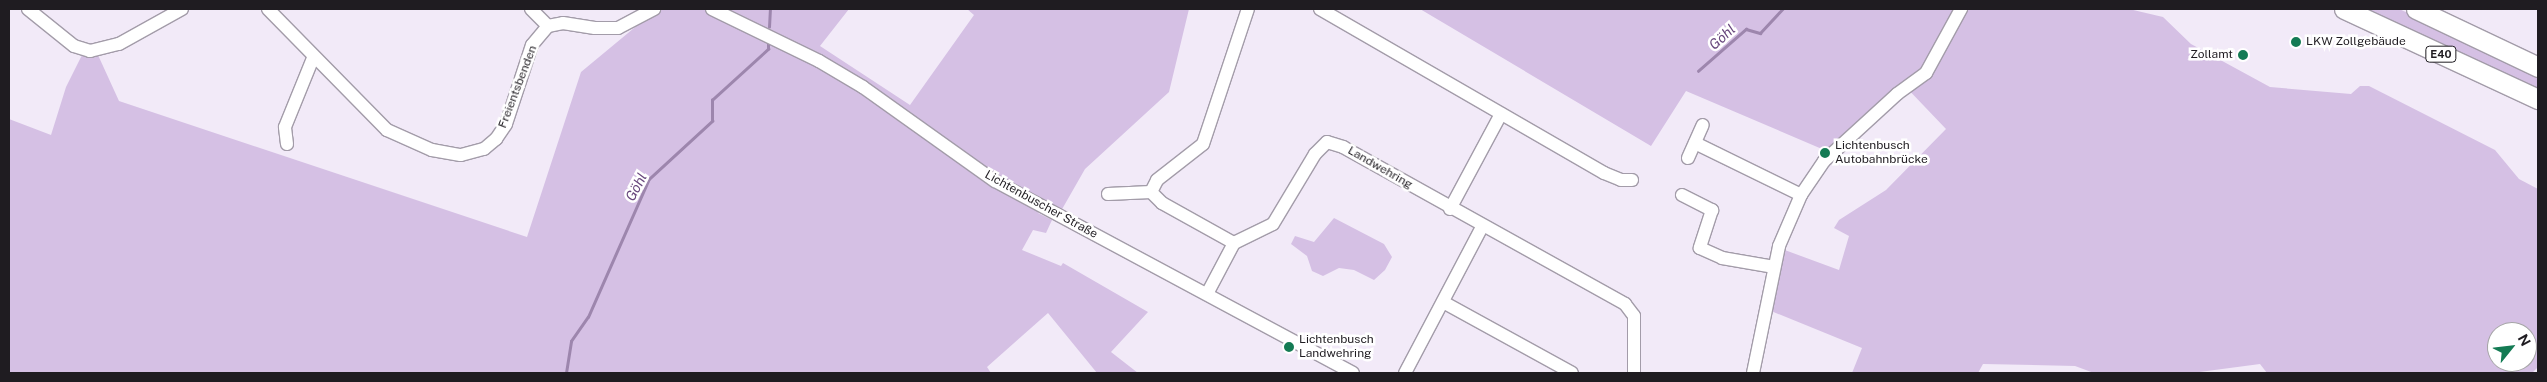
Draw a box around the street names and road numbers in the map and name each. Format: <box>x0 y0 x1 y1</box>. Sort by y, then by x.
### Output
street label: Freientsbenden <box>496 44 540 130</box>
road number: E40 <box>2425 46 2457 62</box>
street label: Landwehring <box>1345 144 1415 192</box>
street label: Lichtenbuscher Straße <box>982 168 1100 242</box>

